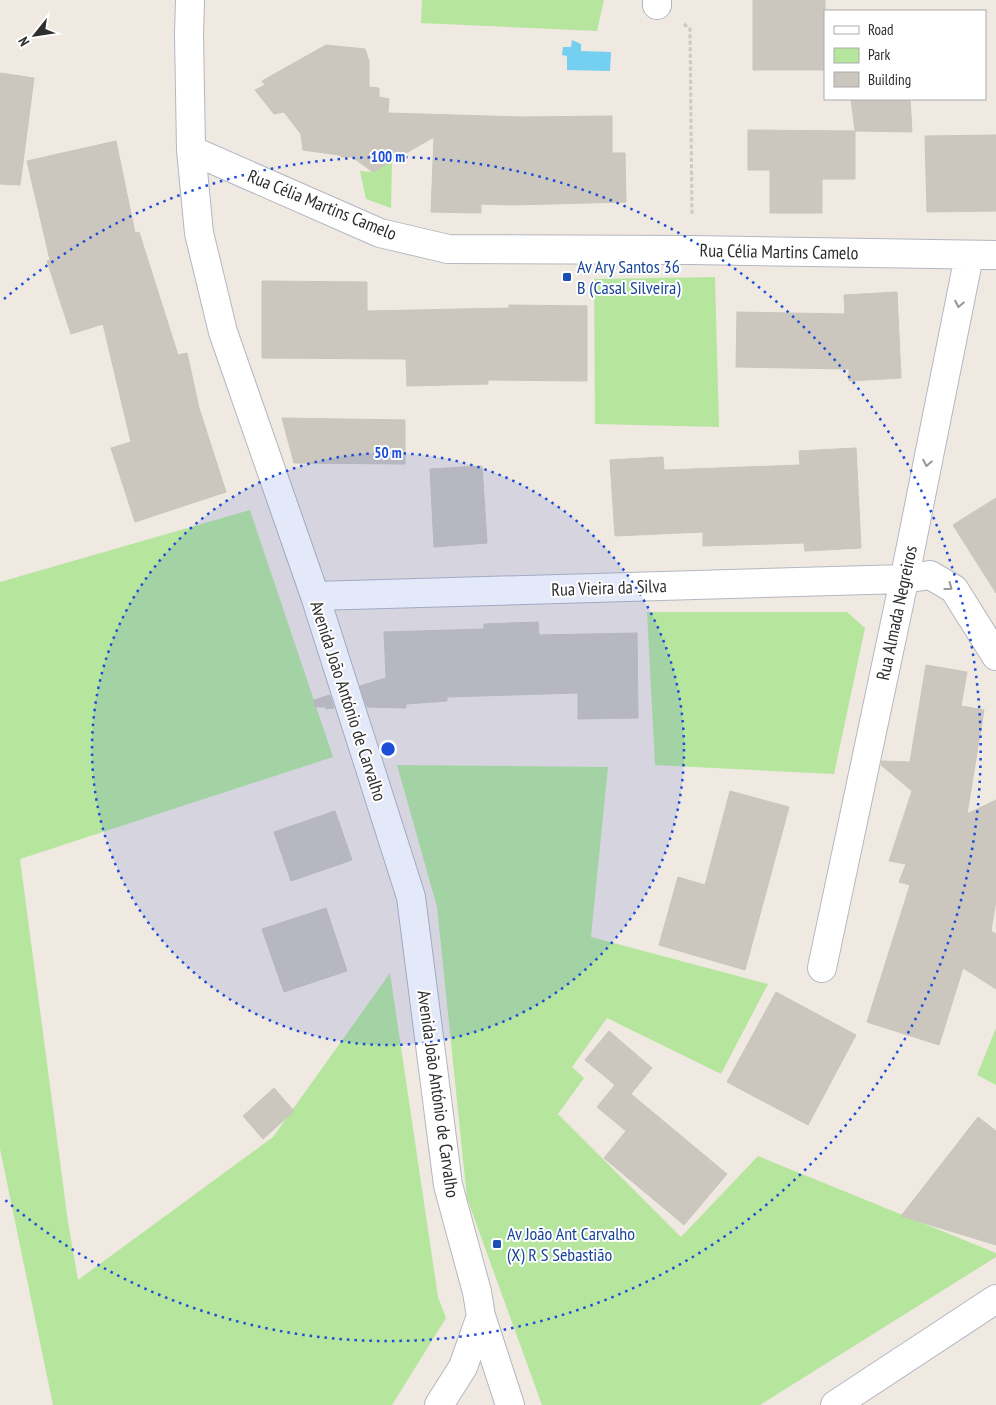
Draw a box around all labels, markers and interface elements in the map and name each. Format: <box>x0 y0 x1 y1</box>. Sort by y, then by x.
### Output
north arrow <box>10 10 60 60</box>
legend <box>824 10 986 100</box>
text: Road <box>868 20 894 39</box>
text: N <box>14 34 33 49</box>
text: Park <box>868 45 890 64</box>
text: Building <box>868 70 911 89</box>
text: 100 m <box>371 147 405 166</box>
street label: Rua Célia Martins Camelo <box>244 164 400 245</box>
street label: Rua Célia Martins Camelo <box>699 239 859 264</box>
place label: Av Ary Santos 36 B (Casal Silveira) <box>577 255 681 299</box>
marker: Av Ary Santos 36 B (Casal Silveira) <box>561 271 573 283</box>
one-way arrow <box>954 300 965 308</box>
text: 50 m <box>374 443 402 462</box>
one-way arrow <box>923 459 933 468</box>
street label: Rua Almada Negreiros <box>871 543 922 682</box>
street label: Rua Vieira da Silva <box>551 574 667 601</box>
one-way arrow <box>943 581 953 590</box>
street label: Avenida João António de Carvalho <box>305 598 392 804</box>
centre of rings <box>379 740 397 758</box>
street label: Avenida João António de Carvalho <box>413 989 464 1199</box>
place label: Av João Ant Carvalho (X) R S Sebastião <box>507 1222 635 1266</box>
marker: Av João Ant Carvalho (X) R S Sebastião <box>491 1238 503 1250</box>

